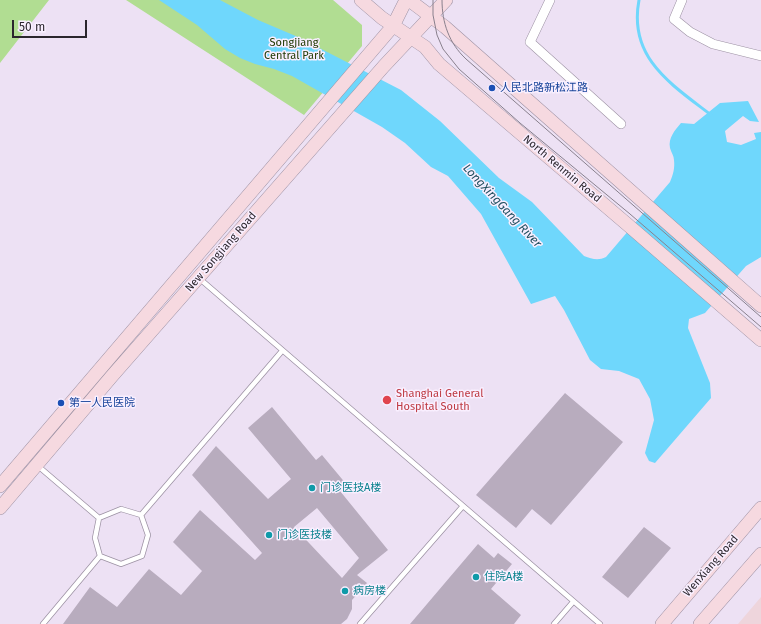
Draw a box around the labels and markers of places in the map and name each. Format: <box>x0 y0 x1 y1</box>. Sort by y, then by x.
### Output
place label: 人民北路新松江路 <box>500 81 588 95</box>
marker: 人民北路新松江路 <box>487 83 497 93</box>
place label: Shanghai General Hospital South <box>396 387 483 413</box>
marker: Shanghai General Hospital South <box>381 394 393 406</box>
place label: 第一人民医院 <box>69 396 135 410</box>
marker: 第一人民医院 <box>56 398 66 408</box>
place label: 门诊医技A楼 <box>320 481 381 495</box>
marker: 门诊医技A楼 <box>307 483 317 493</box>
place label: 门诊医技楼 <box>277 528 332 542</box>
marker: 门诊医技楼 <box>264 530 274 540</box>
place label: 住院A楼 <box>484 570 523 584</box>
marker: 住院A楼 <box>471 572 481 582</box>
place label: 病房楼 <box>353 584 386 598</box>
marker: 病房楼 <box>340 586 350 596</box>

